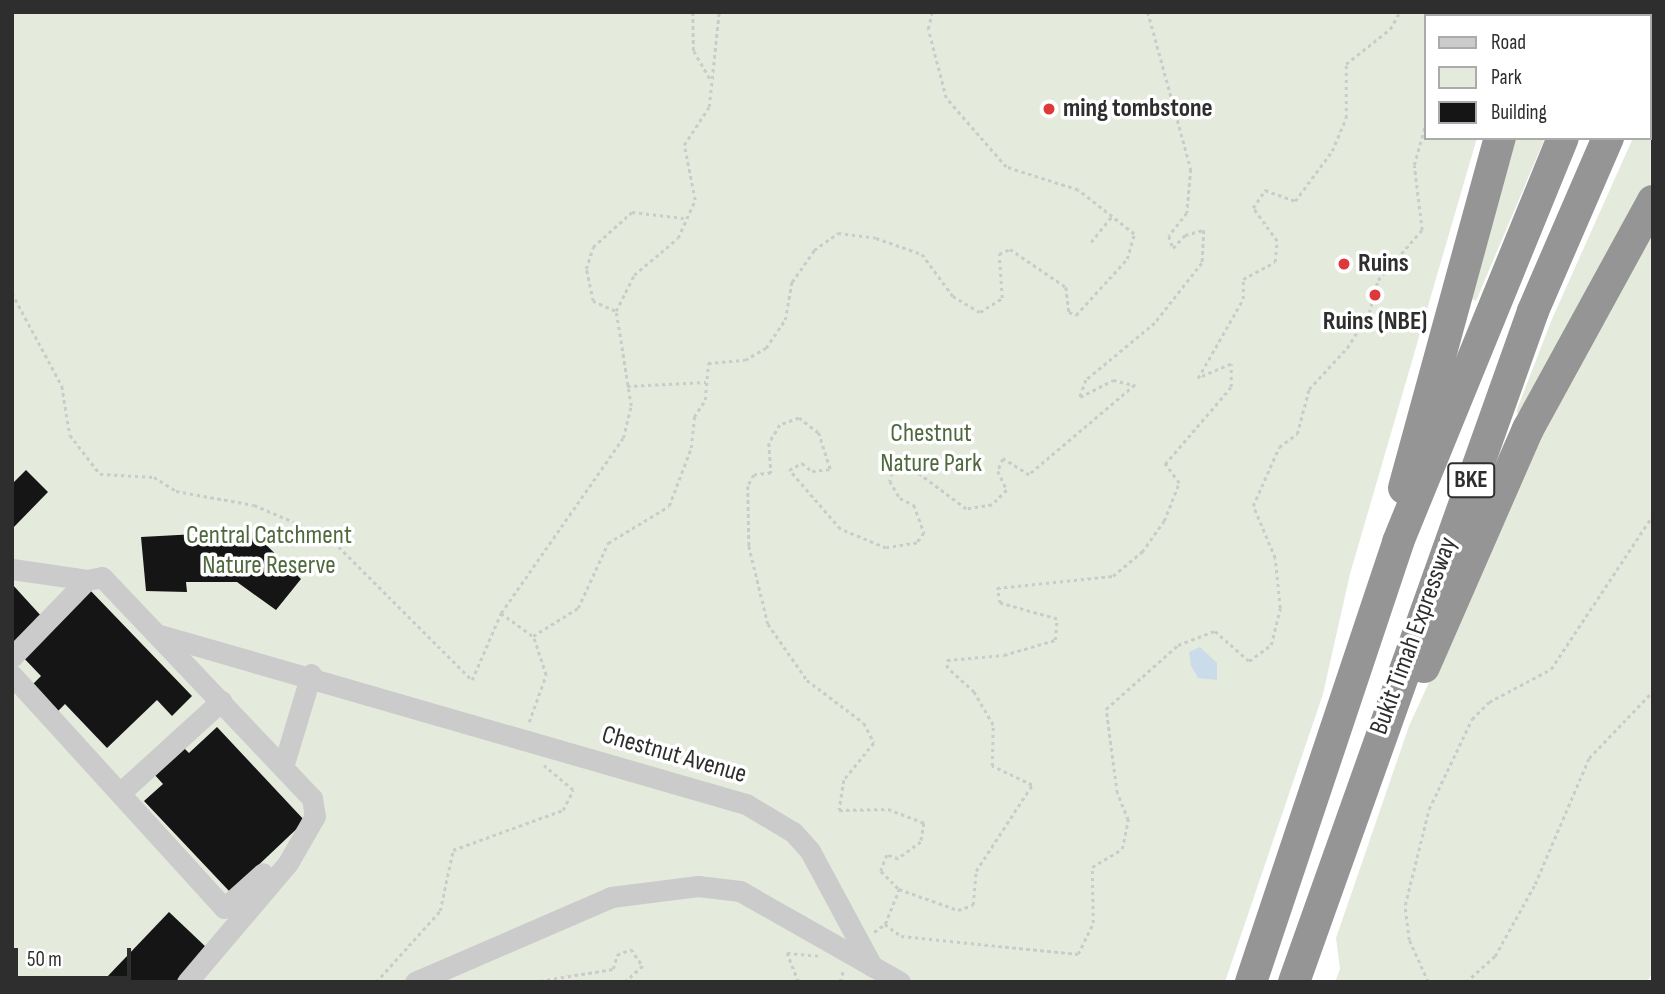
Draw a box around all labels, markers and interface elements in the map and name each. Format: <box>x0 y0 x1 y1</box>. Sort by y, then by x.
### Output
legend <box>1424 14 1651 140</box>
text: Road <box>1491 30 1526 55</box>
text: Park <box>1491 65 1522 90</box>
place label: ming tombstone <box>1063 93 1213 125</box>
text: Building <box>1491 100 1547 125</box>
marker: ming tombstone <box>1041 101 1057 117</box>
place label: Ruins <box>1358 248 1409 280</box>
marker: Ruins <box>1336 256 1352 272</box>
marker: Ruins (NBE) <box>1367 287 1383 303</box>
place label: Ruins (NBE) <box>1323 306 1427 338</box>
park label: Chestnut Nature Park <box>880 418 982 480</box>
road number: BKE <box>1446 460 1496 500</box>
park label: Central Catchment Nature Reserve <box>186 520 352 582</box>
street label: Bukit Timah Expressway <box>1364 533 1464 739</box>
street label: Chestnut Avenue <box>598 719 750 791</box>
scale bar <box>18 934 135 978</box>
text: 50 m <box>27 947 62 972</box>

